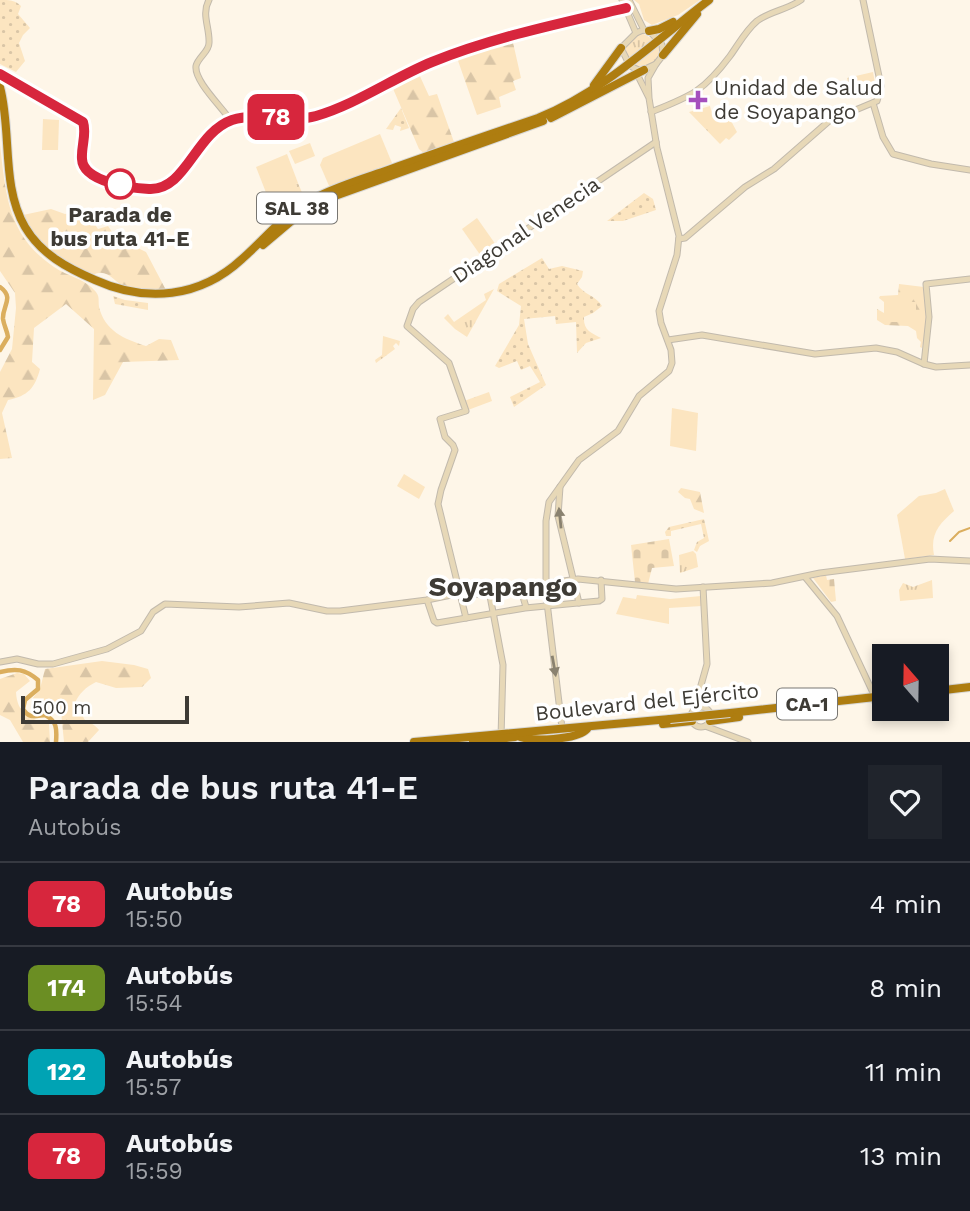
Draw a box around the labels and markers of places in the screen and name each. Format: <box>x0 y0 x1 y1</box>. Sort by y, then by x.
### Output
place label: Unidad de Salud de Soyapango <box>714 75 883 124</box>
marker: Unidad de Salud de Soyapango <box>688 90 708 110</box>
marker: Parada de bus ruta 41-E <box>105 169 135 199</box>
place label: Parada de bus ruta 41-E <box>50 202 190 251</box>

